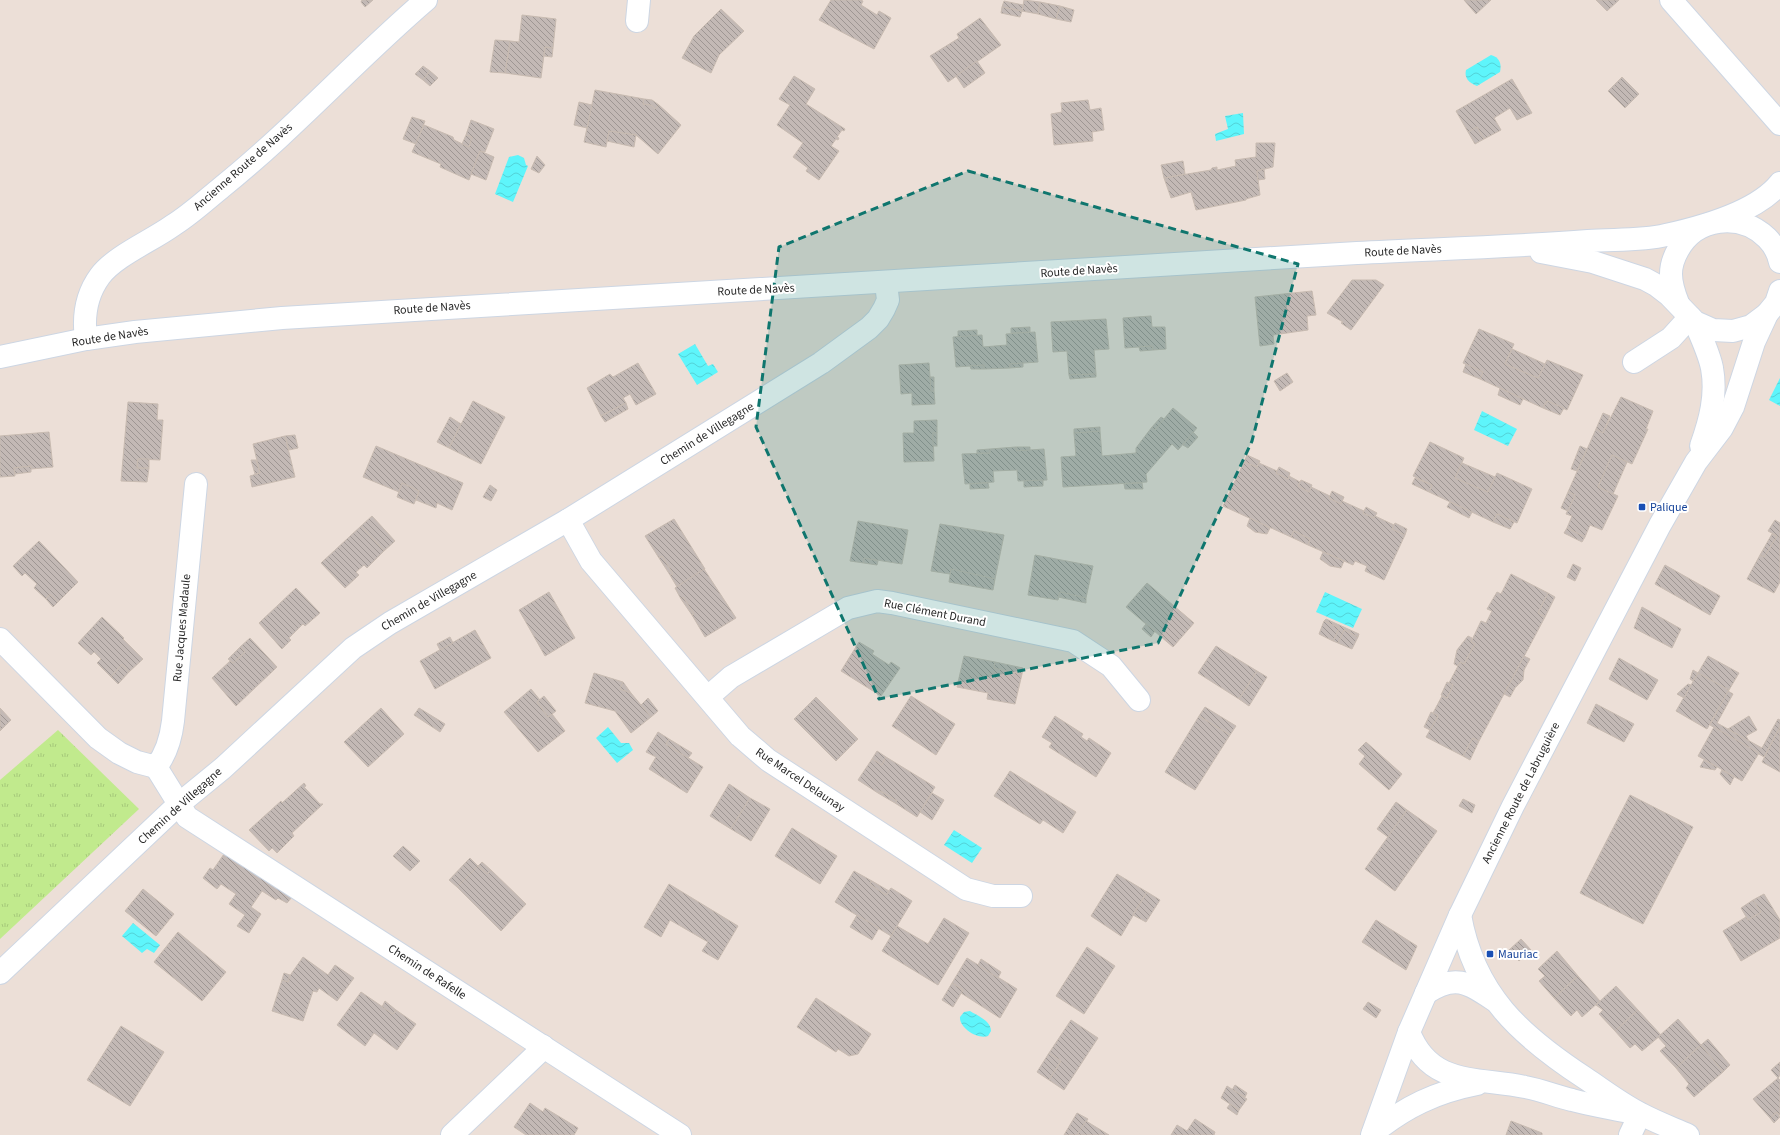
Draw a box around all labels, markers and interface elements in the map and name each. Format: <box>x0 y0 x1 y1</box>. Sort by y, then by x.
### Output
street label: Ancienne Route de Navès <box>190 119 296 215</box>
street label: Route de Navès <box>1364 240 1442 262</box>
street label: Route de Navès <box>1040 260 1118 282</box>
street label: Route de Navès <box>717 279 795 301</box>
street label: Route de Navès <box>393 297 471 319</box>
street label: Route de Navès <box>70 323 150 351</box>
street label: Chemin de Villegagne <box>657 398 757 470</box>
place label: Palique <box>1650 499 1688 516</box>
marker: Palique <box>1637 502 1647 512</box>
street label: Chemin de Villegagne <box>378 567 480 635</box>
street label: Rue Jacques Madaule <box>169 573 195 683</box>
street label: Rue Clément Durand <box>883 595 987 631</box>
street label: Ancienne Route de Labruguière <box>1478 719 1564 867</box>
street label: Rue Marcel Delaunay <box>752 744 848 816</box>
street label: Chemin de Villegagne <box>134 764 226 848</box>
street label: Chemin de Rafelle <box>384 940 470 1004</box>
place label: Mauriac <box>1498 946 1538 963</box>
marker: Mauriac <box>1485 949 1495 959</box>

